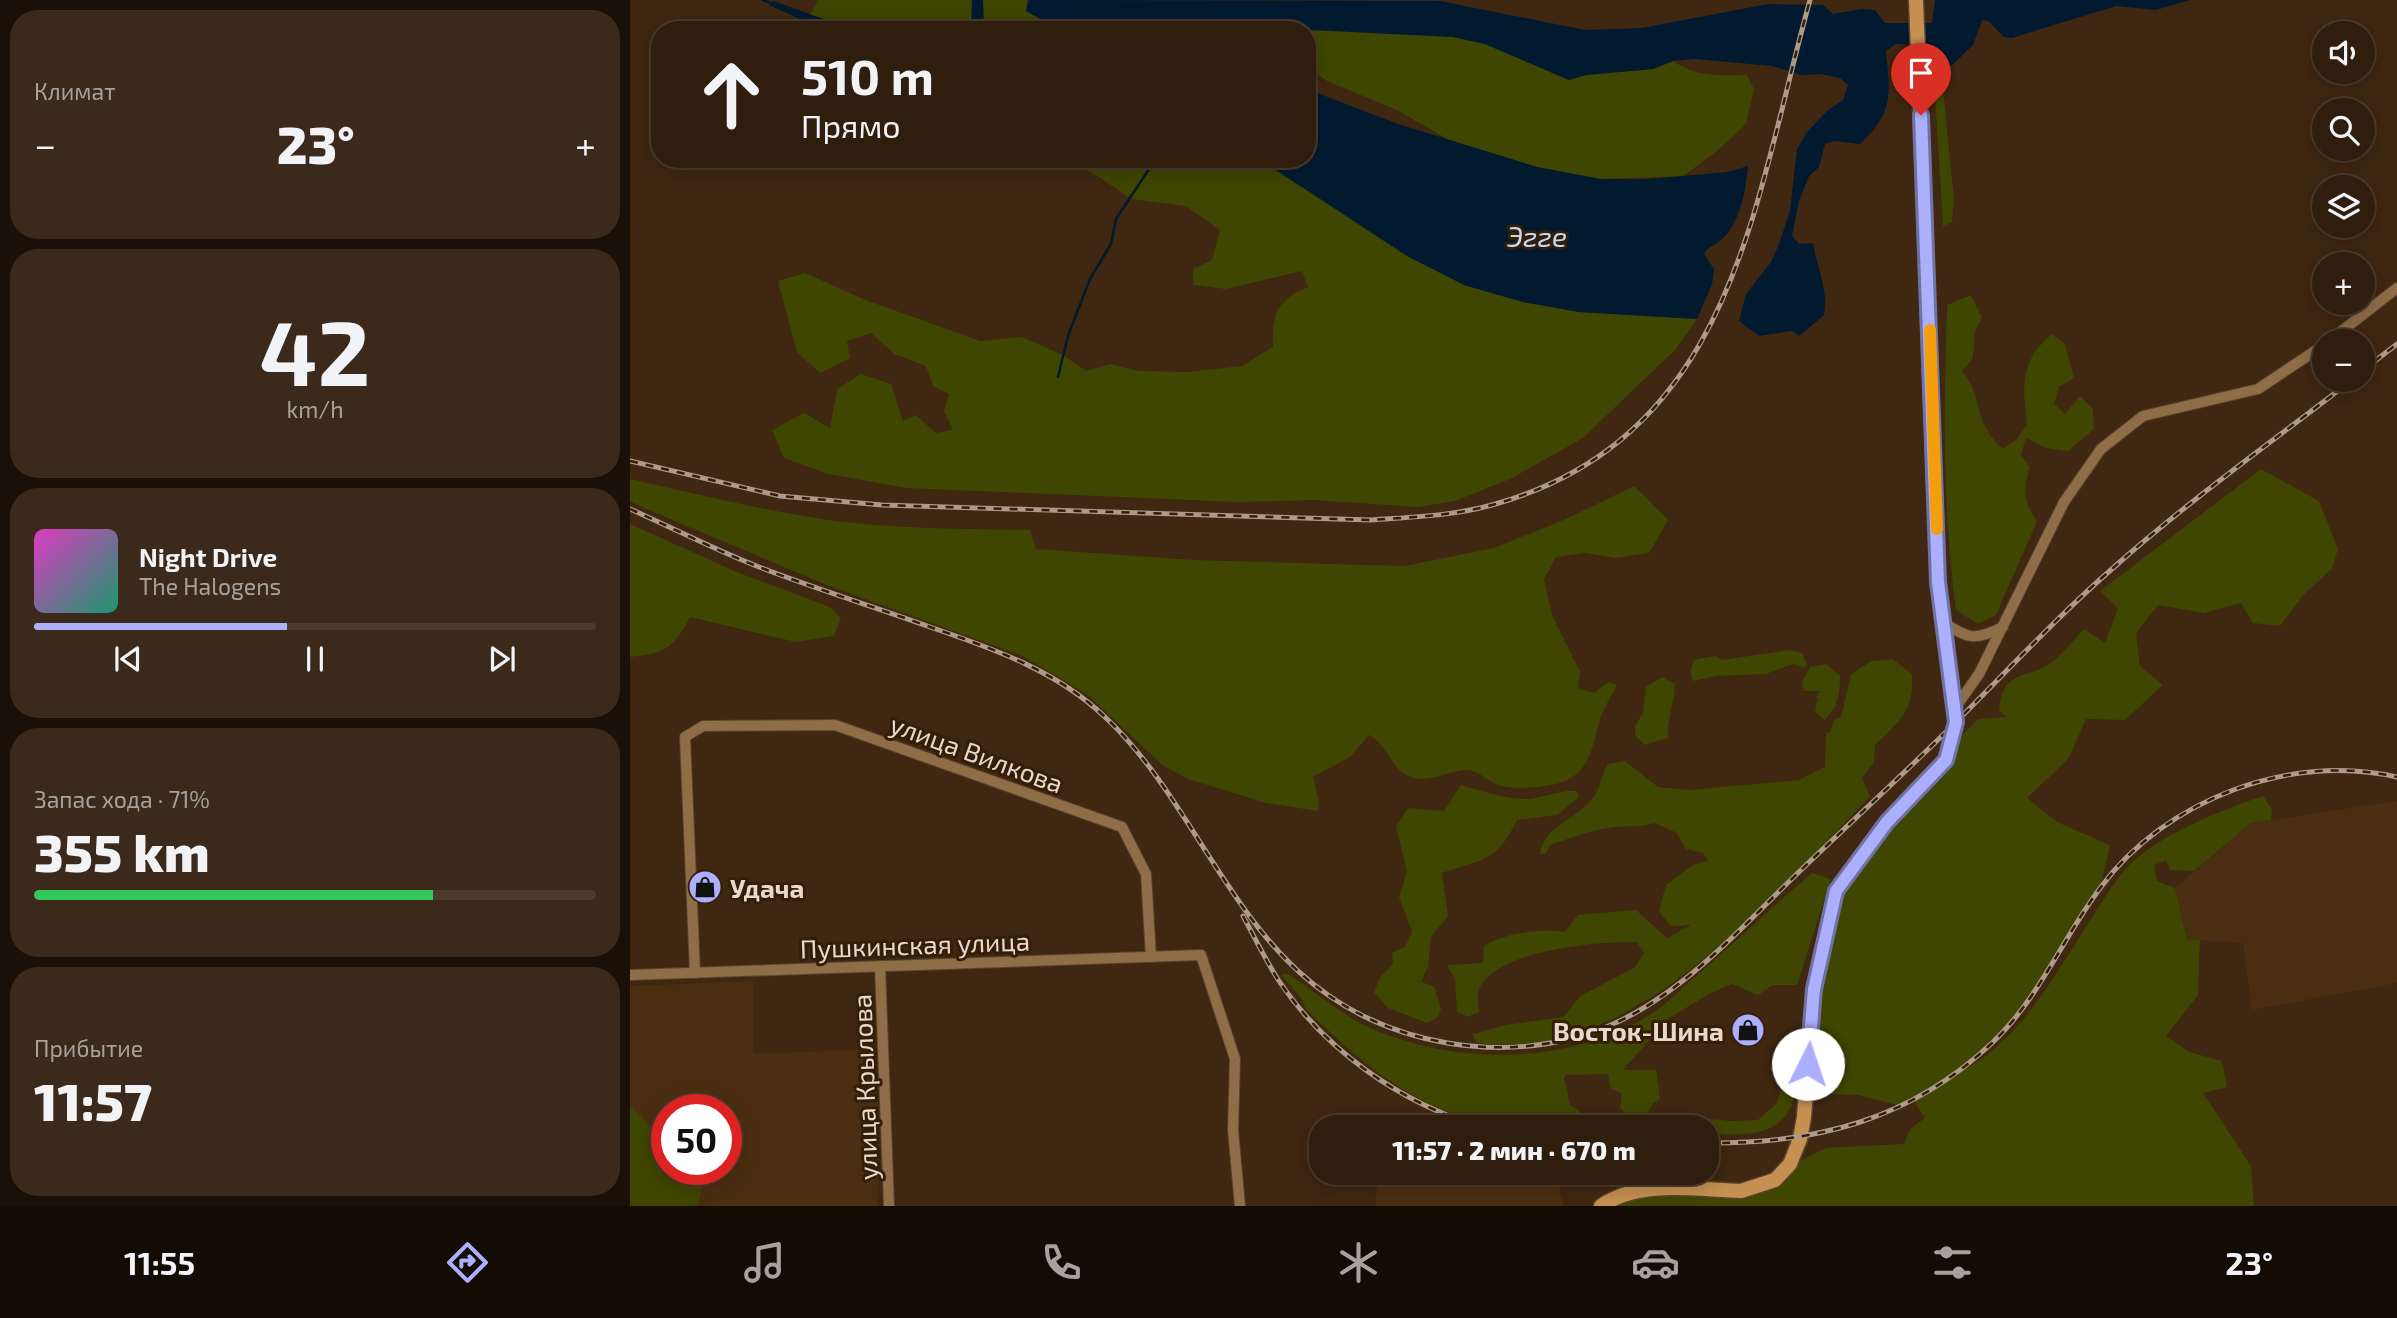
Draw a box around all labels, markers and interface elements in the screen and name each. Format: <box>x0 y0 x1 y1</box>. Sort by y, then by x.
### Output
map controls <box>2312 21 2375 392</box>
button: sound <box>2312 21 2375 84</box>
pin <box>1891 43 1951 115</box>
text: 510 m <box>801 46 934 105</box>
icon: ahead <box>686 49 777 140</box>
icon: arrive <box>1902 54 1940 92</box>
text: Климат <box>34 77 115 105</box>
button: search <box>2312 98 2375 161</box>
text: Прямо <box>801 106 901 144</box>
text: 23° <box>277 112 355 174</box>
text: − <box>34 121 56 167</box>
text: + <box>575 121 596 167</box>
button: layers <box>2312 175 2375 238</box>
water label: Эгге <box>1507 219 1567 253</box>
button: + <box>2312 252 2375 315</box>
text: 42 <box>260 295 370 404</box>
button: − <box>2312 329 2375 392</box>
text: km/h <box>286 395 344 423</box>
text: Night Drive <box>139 541 277 572</box>
text: The Halogens <box>139 572 281 600</box>
icon: previous <box>109 640 147 678</box>
icon: pause <box>296 640 334 678</box>
icon: next <box>483 640 521 678</box>
street label: улица Вилкова <box>886 707 1068 800</box>
text: Запас хода · 71% <box>34 785 210 813</box>
text: 355 km <box>34 820 210 882</box>
shop icon: Удача <box>686 868 724 906</box>
place label: Удача <box>730 872 804 903</box>
street label: Пушкинская улица <box>799 924 1031 965</box>
street label: улица Крылова <box>845 993 884 1181</box>
shop icon: Восток-Шина <box>1729 1011 1767 1049</box>
place label: Восток-Шина <box>1553 1015 1724 1046</box>
position arrow <box>1771 1027 1845 1101</box>
text: Прибытие <box>34 1034 143 1062</box>
text: 11:57 <box>34 1069 152 1131</box>
speed limit sign: 50 <box>651 1094 742 1185</box>
text: 11:57 · 2 мин · 670 m <box>1392 1134 1636 1165</box>
icon: directions <box>443 1238 492 1287</box>
icon: music <box>740 1238 789 1287</box>
icon: phone <box>1037 1238 1086 1287</box>
icon: climate <box>1334 1238 1383 1287</box>
icon: car <box>1631 1238 1680 1287</box>
icon: filters <box>1928 1238 1977 1287</box>
text: 11:55 <box>124 1243 195 1281</box>
text: 23° <box>2225 1243 2273 1281</box>

